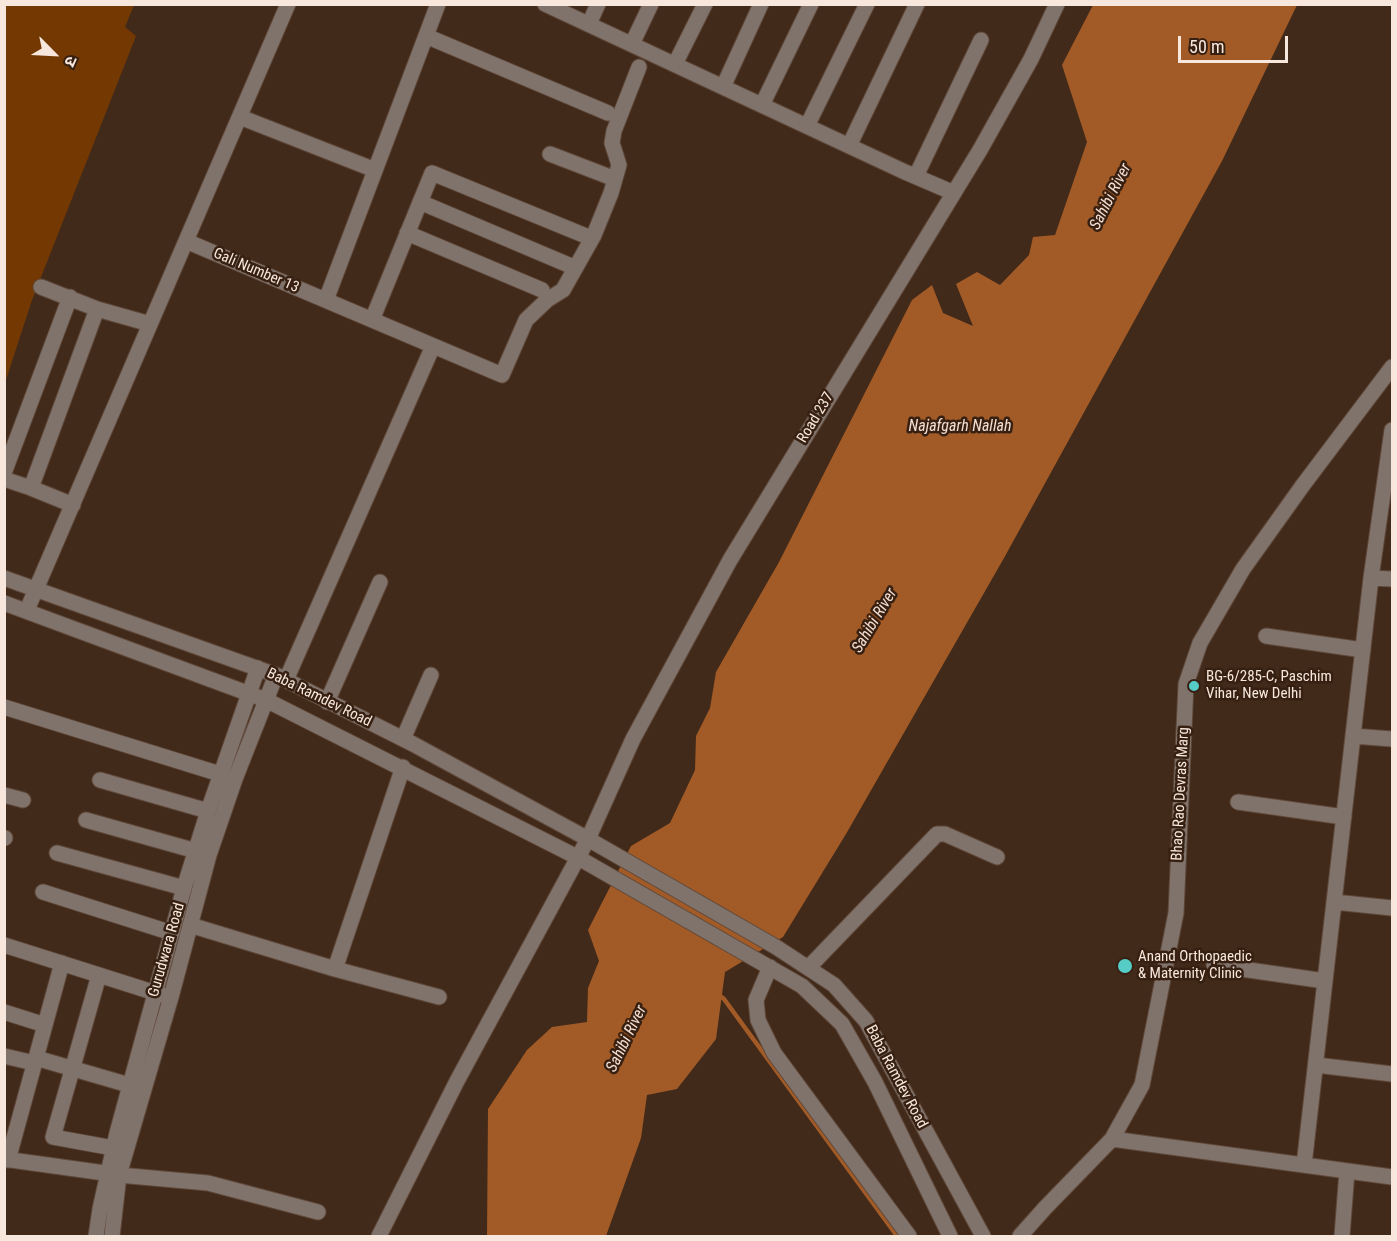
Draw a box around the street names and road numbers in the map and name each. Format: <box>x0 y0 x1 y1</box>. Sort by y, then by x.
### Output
street label: Gali Number 13 <box>210 245 302 297</box>
street label: Road 237 <box>794 389 838 447</box>
street label: Baba Ramdev Road <box>264 665 374 731</box>
street label: Bhao Rao Devras Marg <box>1169 727 1193 861</box>
street label: Gurudwara Road <box>145 901 189 999</box>
street label: Baba Ramdev Road <box>861 1022 931 1132</box>

